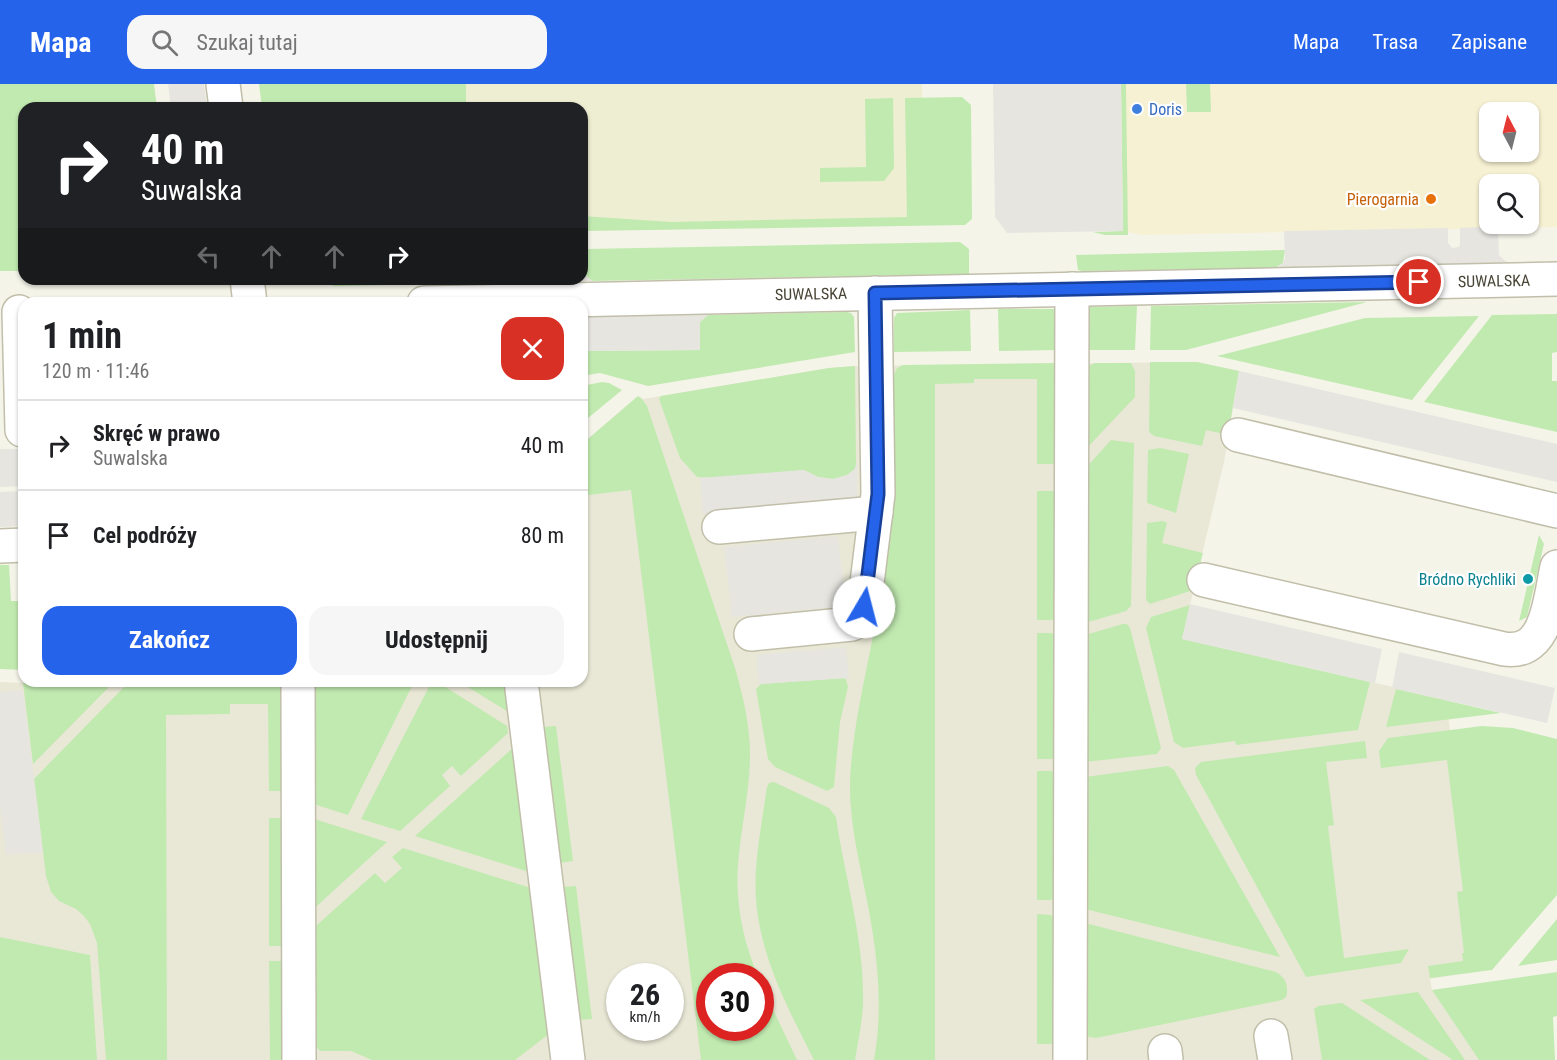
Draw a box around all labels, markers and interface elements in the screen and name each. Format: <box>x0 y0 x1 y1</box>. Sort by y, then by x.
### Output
search box <box>127 15 547 69</box>
text: Mapa <box>30 26 91 59</box>
icon: search <box>148 26 181 59</box>
text: Szukaj tutaj <box>196 30 298 55</box>
text: Mapa <box>1293 30 1339 54</box>
text: Trasa <box>1372 30 1418 54</box>
text: Zapisane <box>1451 30 1527 54</box>
place label: Doris <box>1149 100 1182 119</box>
marker: Doris <box>1130 102 1144 116</box>
north arrow <box>1479 102 1539 162</box>
map controls <box>1479 102 1539 234</box>
text: 40 m <box>141 125 224 174</box>
icon: right <box>42 126 120 204</box>
button: search <box>1479 174 1539 234</box>
text: Suwalska <box>141 175 242 207</box>
place label: Pierogarnia <box>1347 190 1419 209</box>
marker: Pierogarnia <box>1424 192 1438 206</box>
icon: left <box>192 240 225 273</box>
icon: ahead <box>255 240 288 273</box>
icon: ahead <box>318 240 351 273</box>
icon: right <box>381 240 414 273</box>
pin <box>1393 256 1444 307</box>
icon: arrive <box>1402 265 1435 298</box>
street label: SUWALSKA <box>1458 271 1530 291</box>
street label: SUWALSKA <box>775 284 847 304</box>
text: 1 min <box>42 315 122 357</box>
button: close <box>501 317 564 380</box>
text: 120 m · 11:46 <box>42 359 149 383</box>
text: Skręć w prawo <box>93 421 220 446</box>
icon: right <box>42 429 75 462</box>
text: 40 m <box>521 433 564 458</box>
text: Suwalska <box>93 446 168 470</box>
icon: arrive <box>42 519 75 552</box>
text: Cel podróży <box>93 523 197 548</box>
text: 80 m <box>521 523 564 548</box>
place label: Bródno Rychliki <box>1419 570 1516 589</box>
marker: Bródno Rychliki <box>1521 572 1535 586</box>
position arrow <box>832 575 896 639</box>
button: Zakończ <box>42 606 297 675</box>
button: Udostępnij <box>309 606 564 675</box>
speed limit sign: 30 <box>696 963 774 1041</box>
text: 26 <box>630 977 660 1012</box>
text: km/h <box>630 1008 660 1026</box>

